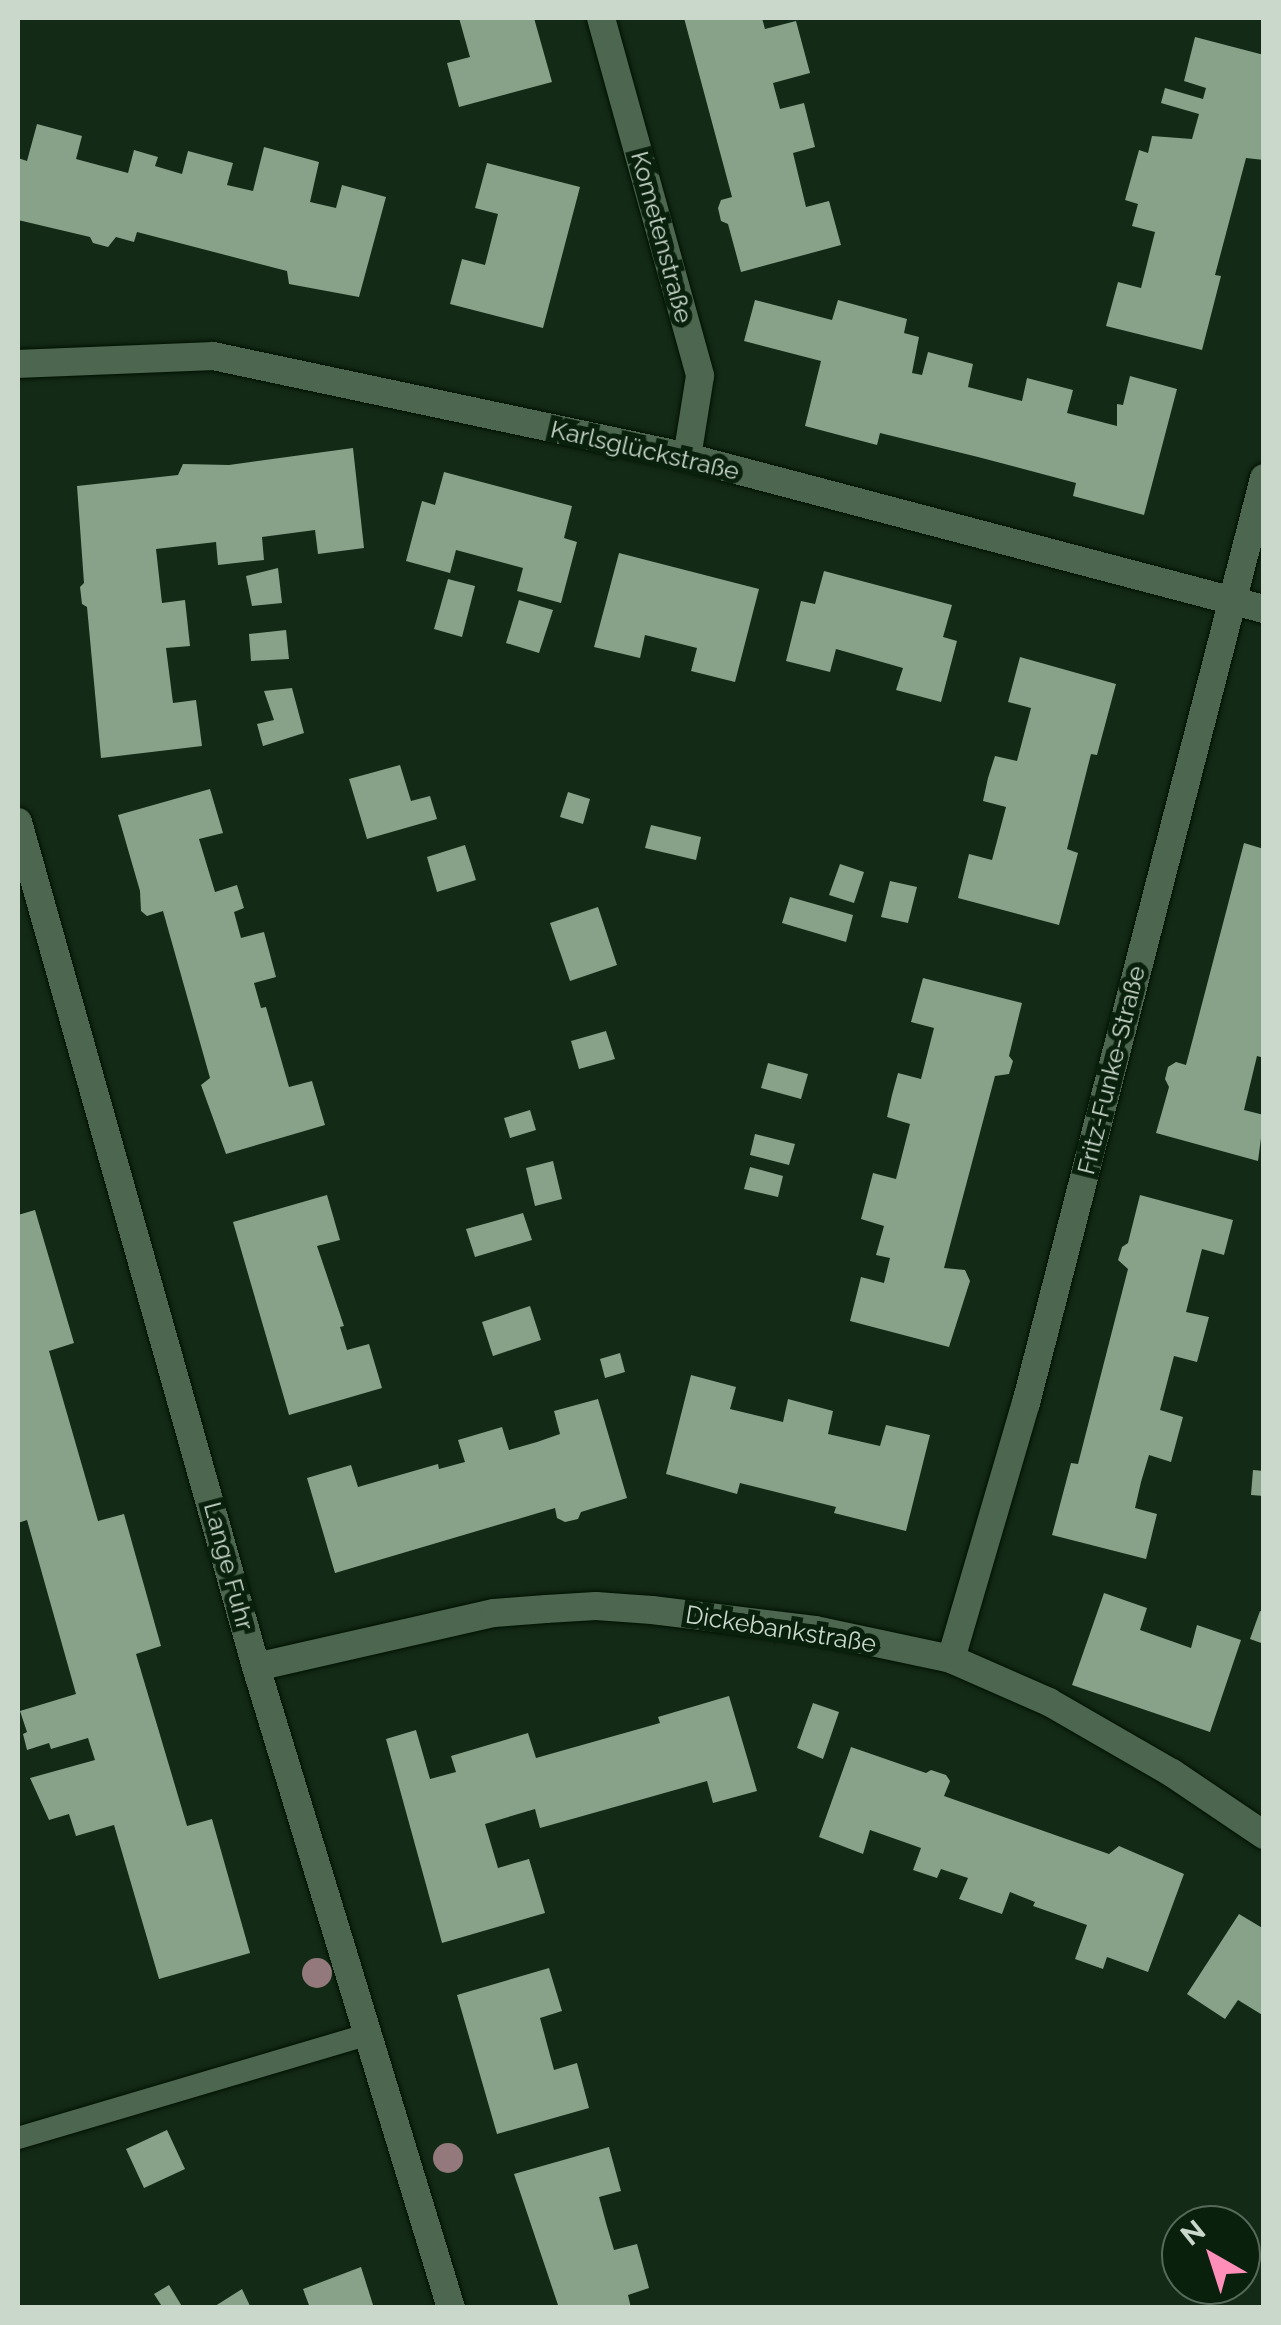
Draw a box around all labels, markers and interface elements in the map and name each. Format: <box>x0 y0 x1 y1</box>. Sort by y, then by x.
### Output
street label: Kometenstraße <box>625 148 699 326</box>
street label: Karlsglückstraße <box>548 414 742 486</box>
street label: Fritz-Funke-Straße <box>1071 963 1151 1177</box>
street label: Lange Fuhr <box>198 1499 260 1633</box>
street label: Dickebankstraße <box>684 1599 878 1659</box>
north arrow <box>1161 2205 1261 2305</box>
text: N <box>1174 2213 1212 2252</box>

